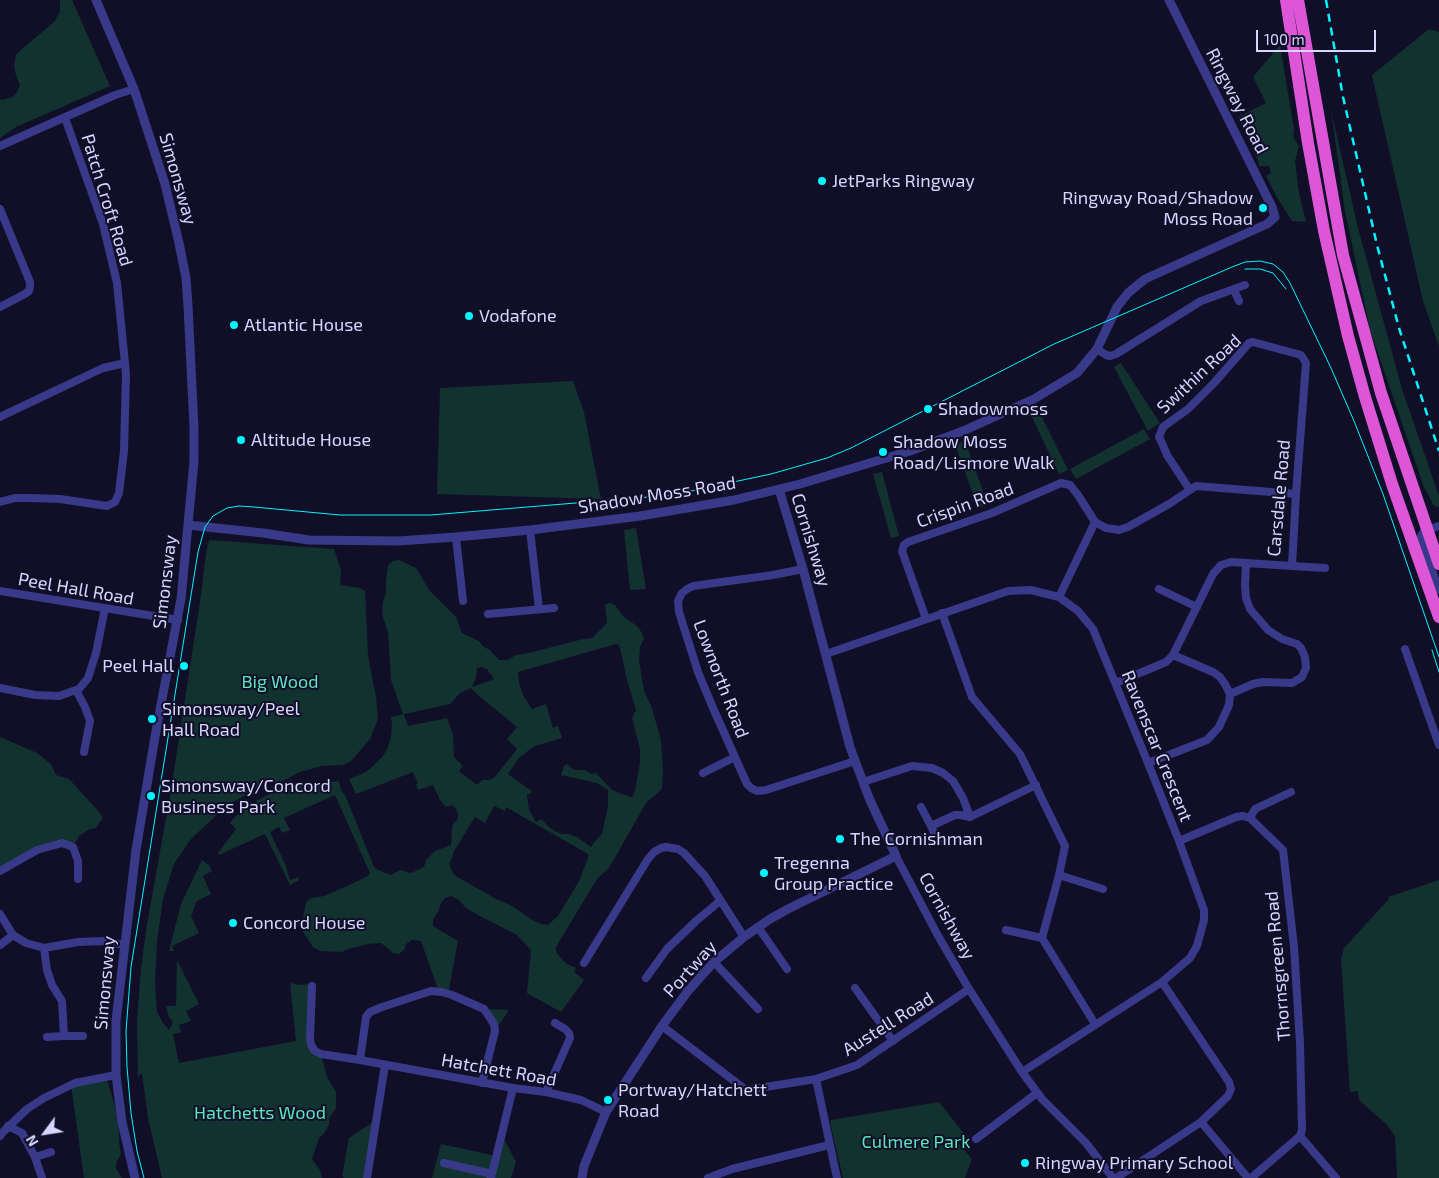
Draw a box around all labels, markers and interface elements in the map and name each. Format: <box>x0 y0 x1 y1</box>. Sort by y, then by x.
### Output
scale bar <box>1259 20 1379 52</box>
text: 100 m <box>1264 30 1305 48</box>
street label: Ringway Road <box>1201 45 1273 157</box>
street label: Patch Croft Road <box>77 131 137 269</box>
street label: Simonsway <box>155 131 201 227</box>
place label: JetParks Ringway <box>832 170 975 192</box>
marker: JetParks Ringway <box>816 175 828 187</box>
place label: Ringway Road/Shadow Moss Road <box>1062 187 1253 230</box>
marker: Ringway Road/Shadow Moss Road <box>1257 202 1269 214</box>
place label: Vodafone <box>479 305 557 327</box>
marker: Vodafone <box>463 310 475 322</box>
place label: Atlantic House <box>244 314 363 336</box>
marker: Atlantic House <box>228 319 240 331</box>
street label: Swithin Road <box>1153 330 1245 418</box>
place label: Shadowmoss <box>938 398 1048 420</box>
marker: Shadowmoss <box>922 403 934 415</box>
place label: Altitude House <box>251 429 371 451</box>
place label: Shadow Moss Road/Lismore Walk <box>893 431 1055 474</box>
marker: Altitude House <box>235 434 247 446</box>
street label: Carsdale Road <box>1263 439 1295 557</box>
marker: Shadow Moss Road/Lismore Walk <box>877 446 889 458</box>
street label: Shadow Moss Road <box>577 472 737 518</box>
street label: Crispin Road <box>913 477 1017 533</box>
street label: Cornishway <box>787 491 835 589</box>
street label: Simonsway <box>149 534 181 630</box>
street label: Peel Hall Road <box>16 568 136 610</box>
street label: Lownorth Road <box>689 617 753 741</box>
place label: Peel Hall <box>102 655 174 677</box>
marker: Peel Hall <box>178 660 190 672</box>
street label: Ravenscar Crescent <box>1117 667 1197 825</box>
park label: Big Wood <box>241 671 319 693</box>
place label: Simonsway/Peel Hall Road <box>162 698 300 741</box>
marker: Simonsway/Peel Hall Road <box>146 713 158 725</box>
place label: Simonsway/Concord Business Park <box>161 775 331 818</box>
marker: Simonsway/Concord Business Park <box>145 790 157 802</box>
place label: The Cornishman <box>850 828 983 850</box>
marker: The Cornishman <box>834 833 846 845</box>
place label: Tregenna Group Practice <box>774 852 893 894</box>
marker: Tregenna Group Practice <box>758 867 770 879</box>
street label: Cornishway <box>914 869 980 963</box>
street label: Thornsgreen Road <box>1261 890 1295 1042</box>
place label: Concord House <box>243 912 366 934</box>
marker: Concord House <box>227 917 239 929</box>
street label: Simonsway <box>90 935 120 1031</box>
street label: Portway <box>659 936 721 1002</box>
street label: Austell Road <box>838 987 938 1061</box>
street label: Hatchett Road <box>440 1049 558 1091</box>
place label: Portway/Hatchett Road <box>618 1079 767 1122</box>
marker: Portway/Hatchett Road <box>602 1094 614 1106</box>
park label: Hatchetts Wood <box>194 1102 326 1124</box>
north arrow <box>20 1108 70 1158</box>
park label: Culmere Park <box>862 1131 970 1153</box>
text: N <box>22 1132 42 1150</box>
place label: Ringway Primary School <box>1035 1152 1233 1174</box>
marker: Ringway Primary School <box>1019 1157 1031 1169</box>

